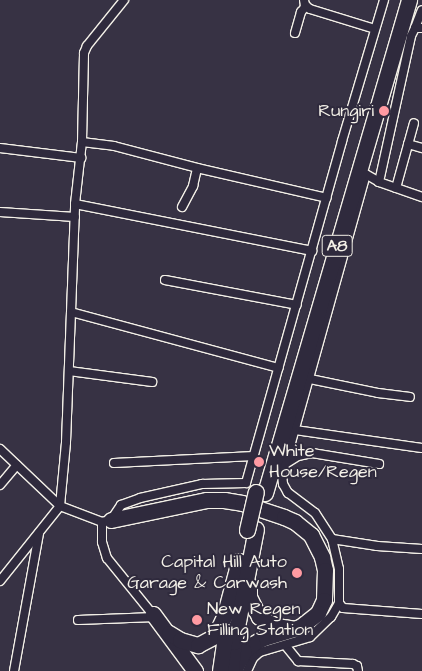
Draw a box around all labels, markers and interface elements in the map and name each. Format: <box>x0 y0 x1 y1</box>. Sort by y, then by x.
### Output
place label: Rungiri <box>318 100 374 122</box>
marker: Rungiri <box>378 105 390 117</box>
road number: A8 <box>321 232 353 260</box>
place label: White House/Regen <box>269 441 377 484</box>
marker: White House/Regen <box>253 456 265 468</box>
place label: Capital Hill Auto Garage & Carwash <box>127 552 287 594</box>
marker: Capital Hill Auto Garage & Carwash <box>291 567 303 579</box>
place label: New Regen Filling Station <box>207 599 313 642</box>
marker: New Regen Filling Station <box>191 614 203 626</box>

